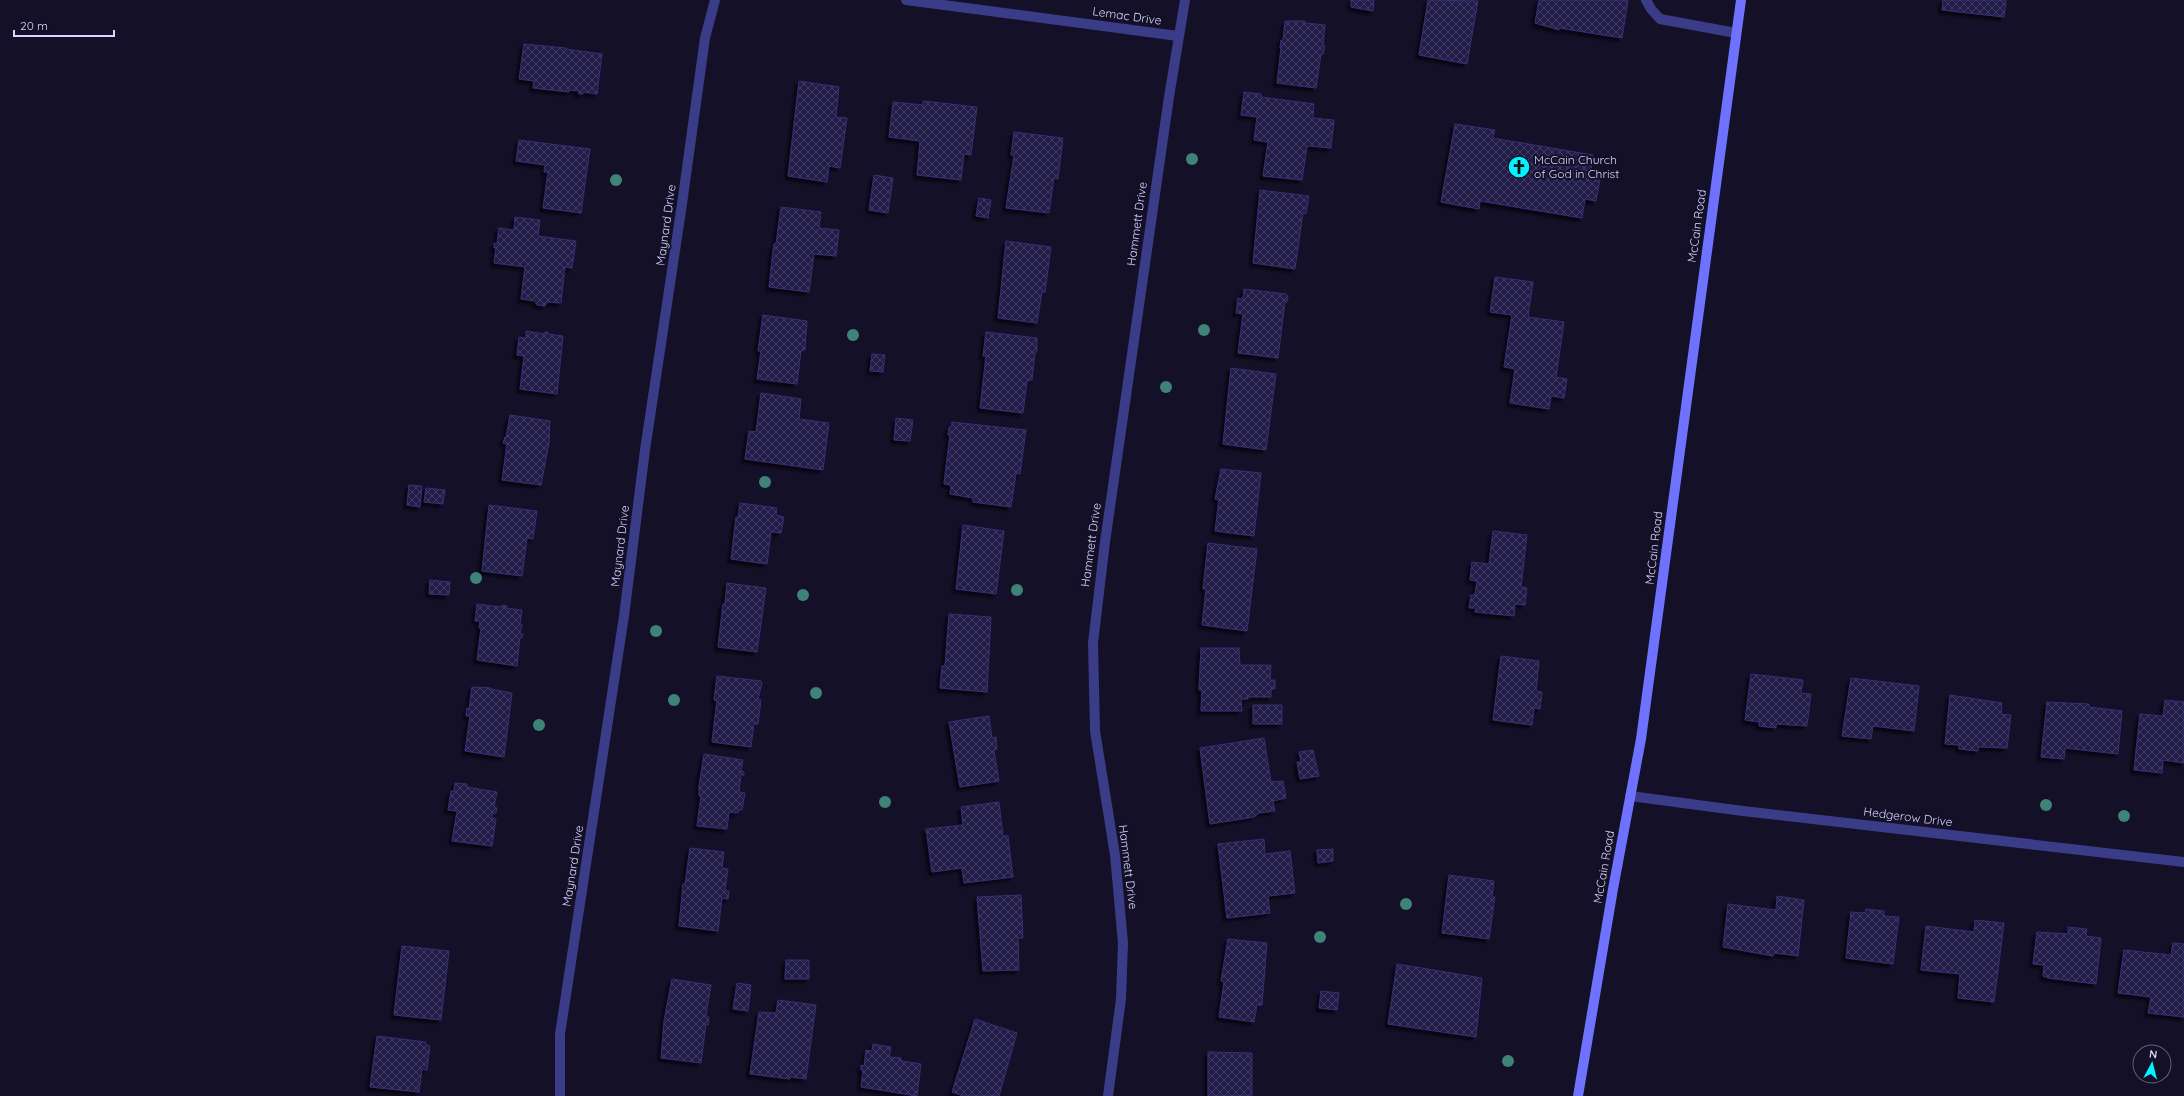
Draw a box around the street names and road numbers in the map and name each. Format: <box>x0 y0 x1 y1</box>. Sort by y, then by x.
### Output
street label: Lemac Drive <box>1091 3 1163 28</box>
street label: Hammett Drive <box>1123 181 1150 267</box>
street label: Maynard Drive <box>652 183 679 267</box>
street label: McCain Road <box>1684 188 1709 264</box>
street label: Hammett Drive <box>1077 502 1104 588</box>
street label: Maynard Drive <box>607 504 632 588</box>
street label: McCain Road <box>1642 510 1665 585</box>
street label: Hedgerow Drive <box>1863 804 1954 829</box>
street label: Maynard Drive <box>559 824 586 908</box>
street label: Hammett Drive <box>1116 824 1141 910</box>
street label: McCain Road <box>1590 829 1617 905</box>

